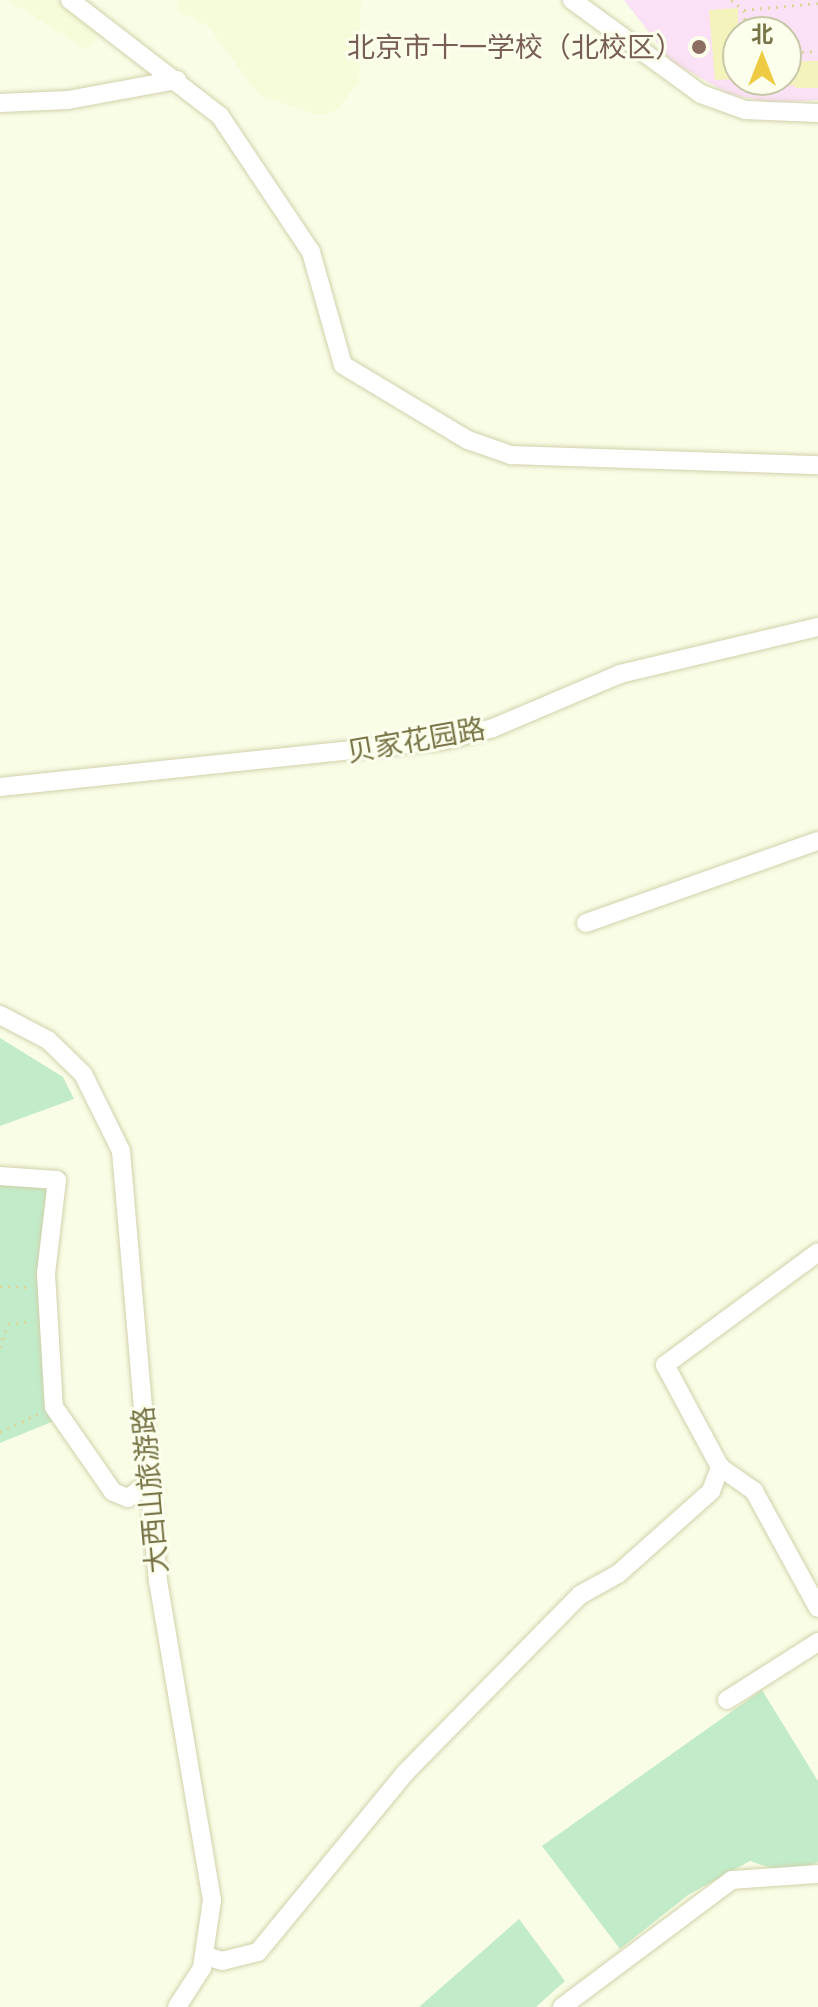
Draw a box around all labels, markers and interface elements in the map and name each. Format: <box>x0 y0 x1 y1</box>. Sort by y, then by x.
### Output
north arrow <box>722 16 802 96</box>
text: 北 <box>751 20 773 48</box>
place label: 北京市十一学校（北校区） <box>347 30 683 64</box>
marker: 北京市十一学校（北校区） <box>690 38 708 56</box>
street label: 贝家花园路 <box>344 711 488 769</box>
street label: 大西山旅游路 <box>126 1405 174 1575</box>

